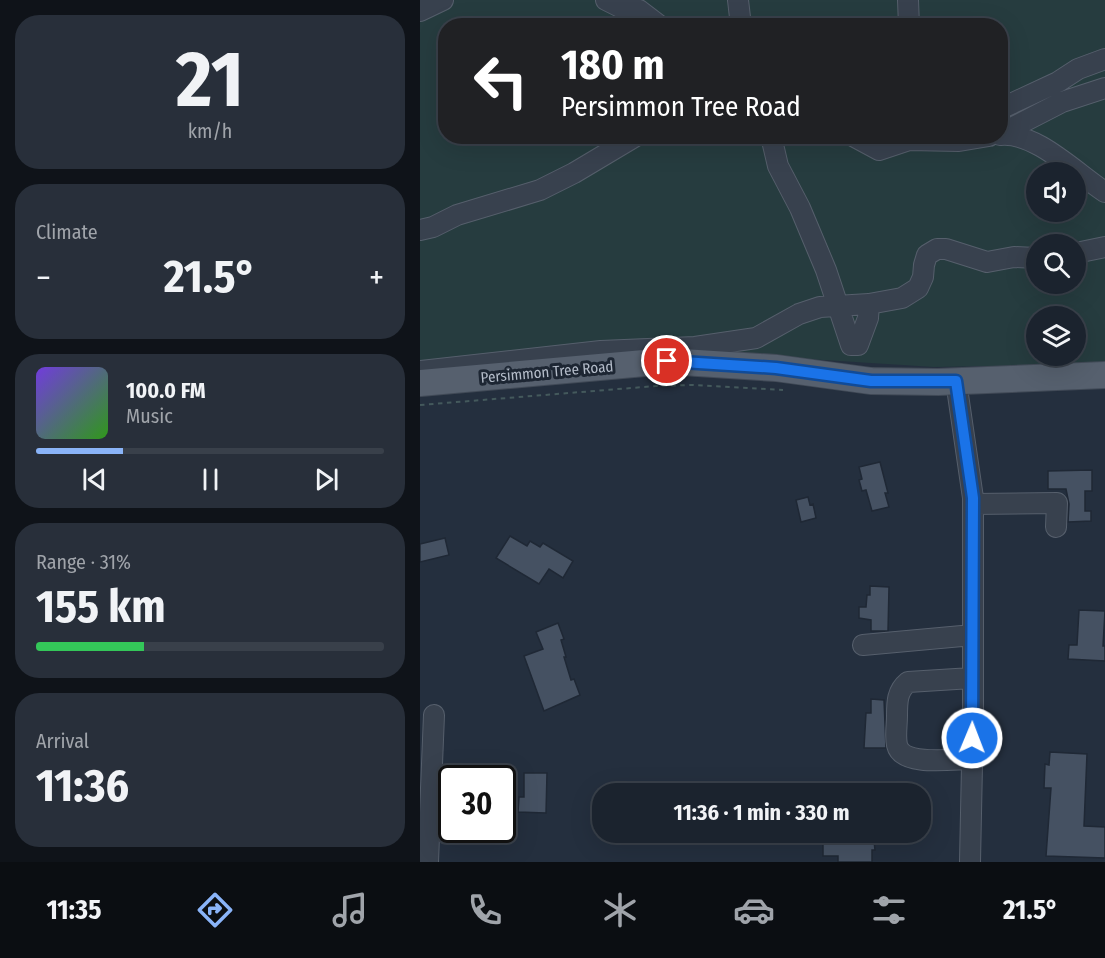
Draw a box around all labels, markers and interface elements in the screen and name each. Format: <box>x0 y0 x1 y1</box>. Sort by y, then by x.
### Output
text: 21 <box>176 33 244 127</box>
text: 180 m <box>561 40 665 90</box>
icon: left <box>462 42 540 120</box>
text: Persimmon Tree Road <box>561 91 801 123</box>
text: km/h <box>188 119 232 143</box>
map controls <box>1026 162 1086 366</box>
button: sound <box>1026 162 1086 222</box>
text: Climate <box>36 220 98 244</box>
button: search <box>1026 234 1086 294</box>
text: 21.5° <box>164 250 256 304</box>
text: − <box>36 258 51 298</box>
text: + <box>369 258 384 298</box>
button: layers <box>1026 306 1086 366</box>
pin <box>641 335 692 386</box>
icon: arrive <box>650 344 683 377</box>
street label: Persimmon Tree Road <box>480 357 614 387</box>
text: 100.0 FM <box>126 377 206 404</box>
text: Music <box>126 404 173 428</box>
icon: previous <box>78 463 111 496</box>
icon: pause <box>194 463 227 496</box>
icon: next <box>310 463 343 496</box>
text: Range · 31% <box>36 550 131 574</box>
text: 155 km <box>36 580 166 634</box>
position arrow <box>940 706 1004 770</box>
text: Arrival <box>36 729 89 753</box>
text: 11:36 <box>36 759 129 813</box>
speed limit sign: 30 <box>438 765 516 843</box>
text: 11:36 · 1 min · 330 m <box>674 799 849 826</box>
icon: directions <box>194 889 236 931</box>
icon: music <box>329 889 371 931</box>
icon: phone <box>464 889 506 931</box>
icon: climate <box>599 889 641 931</box>
icon: car <box>733 889 775 931</box>
icon: filters <box>868 889 910 931</box>
text: 11:35 <box>46 894 101 926</box>
text: 21.5° <box>1003 894 1059 926</box>

